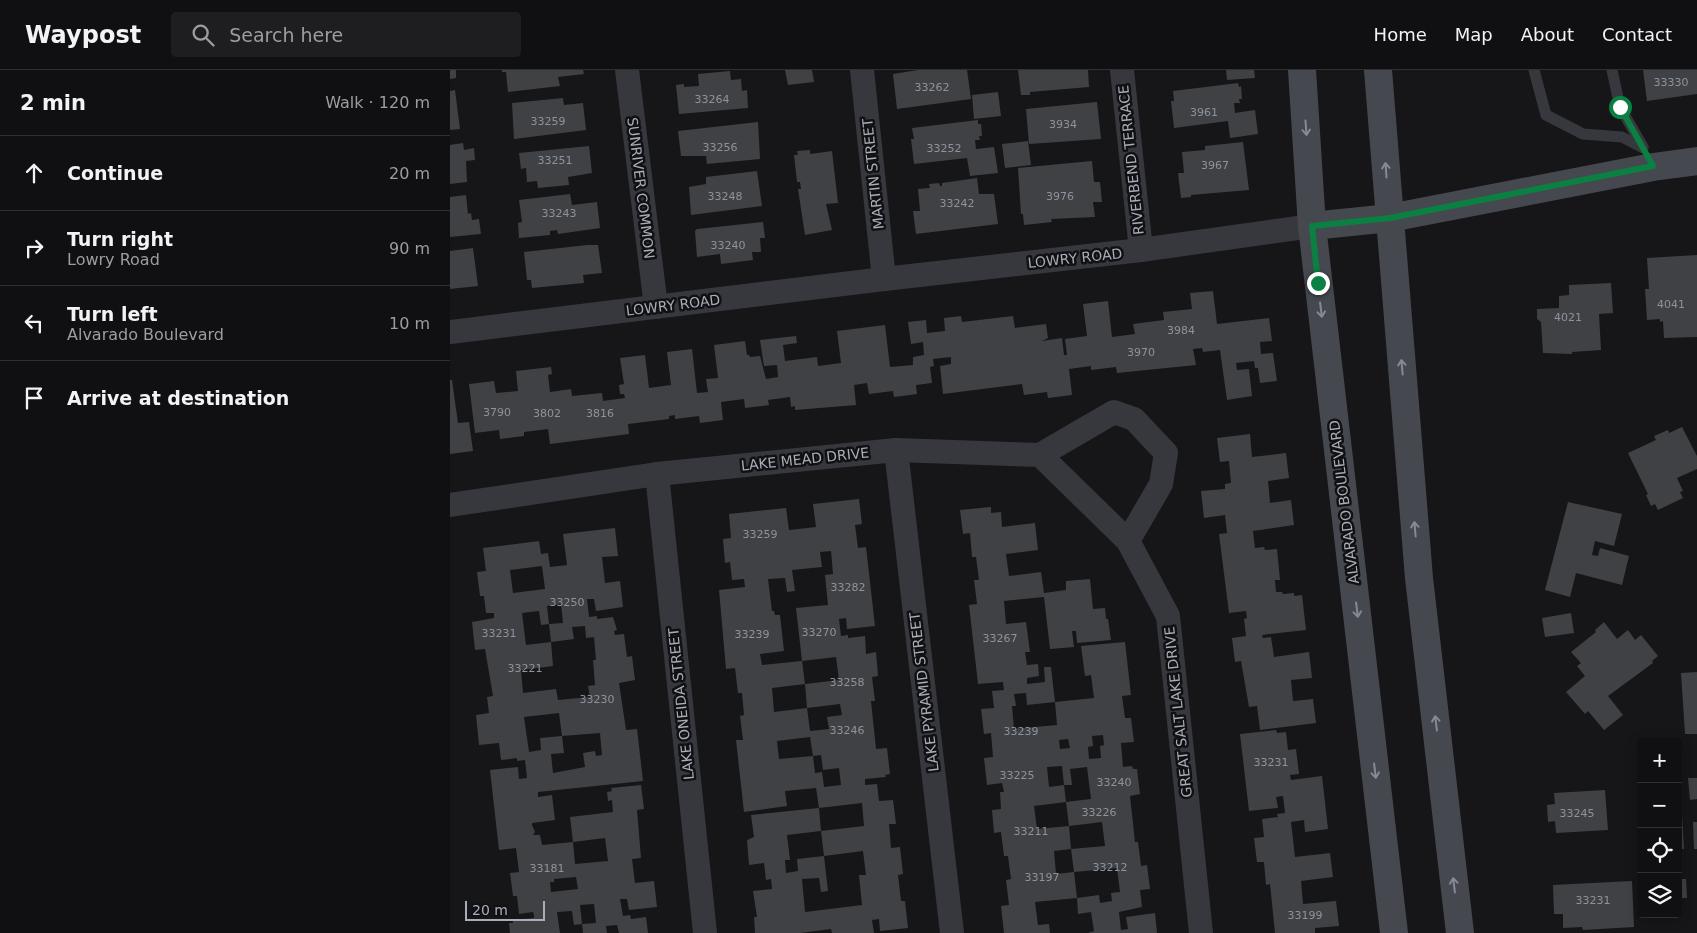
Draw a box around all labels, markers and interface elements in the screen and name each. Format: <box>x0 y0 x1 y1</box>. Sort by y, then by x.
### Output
search box <box>171 12 521 57</box>
text: Waypost <box>25 21 141 49</box>
icon: search <box>189 21 217 49</box>
text: Search here <box>229 24 343 46</box>
text: Home <box>1374 24 1427 45</box>
text: Map <box>1455 24 1493 45</box>
text: About <box>1521 24 1574 45</box>
text: Contact <box>1602 24 1672 45</box>
house number: 33330 <box>1654 76 1689 89</box>
house number: 33262 <box>915 81 950 94</box>
street label: RIVERBEND TERRACE <box>1115 84 1147 236</box>
text: 2 min <box>20 91 86 115</box>
text: Walk · 120 m <box>325 93 430 112</box>
house number: 33264 <box>695 93 730 106</box>
route start <box>1609 96 1632 119</box>
house number: 3961 <box>1190 106 1218 119</box>
house number: 33259 <box>531 115 566 128</box>
street label: SUNRIVER COMMON <box>624 116 658 260</box>
street label: MARTIN STREET <box>859 117 887 230</box>
house number: 3934 <box>1049 118 1077 131</box>
one-way arrow <box>1301 120 1310 136</box>
house number: 33256 <box>703 141 738 154</box>
house number: 33252 <box>927 142 962 155</box>
house number: 33251 <box>538 154 573 167</box>
icon: ahead <box>20 159 48 187</box>
house number: 3967 <box>1201 159 1229 172</box>
text: Continue <box>67 162 163 184</box>
one-way arrow <box>1381 162 1390 178</box>
text: 20 m <box>389 164 430 183</box>
house number: 33248 <box>708 190 743 203</box>
house number: 3976 <box>1046 190 1074 203</box>
house number: 33242 <box>940 197 975 210</box>
house number: 33243 <box>542 207 577 220</box>
text: Turn right <box>67 228 173 250</box>
icon: right <box>20 234 48 262</box>
text: 90 m <box>389 239 430 258</box>
house number: 33240 <box>711 239 746 252</box>
street label: LOWRY ROAD <box>1027 245 1123 271</box>
text: Lowry Road <box>67 250 160 269</box>
route end <box>1307 272 1330 295</box>
street label: LOWRY ROAD <box>625 291 721 319</box>
house number: 4041 <box>1657 298 1685 311</box>
one-way arrow <box>1316 301 1326 317</box>
text: Turn left <box>67 303 158 325</box>
icon: left <box>20 309 48 337</box>
house number: 4021 <box>1554 311 1582 324</box>
text: 10 m <box>389 314 430 333</box>
house number: 3984 <box>1167 324 1195 337</box>
text: Alvarado Boulevard <box>67 325 224 344</box>
house number: 3970 <box>1127 346 1155 359</box>
one-way arrow <box>1397 359 1407 375</box>
icon: arrive <box>20 384 48 412</box>
text: Arrive at destination <box>67 387 289 409</box>
house number: 3790 <box>483 406 511 419</box>
house number: 3802 <box>533 407 561 420</box>
house number: 3816 <box>586 407 614 420</box>
street label: ALVARADO BOULEVARD <box>1326 419 1362 585</box>
street label: LAKE MEAD DRIVE <box>740 444 870 474</box>
one-way arrow <box>1411 521 1420 537</box>
house number: 33259 <box>743 528 778 541</box>
house number: 33282 <box>831 581 866 594</box>
house number: 33250 <box>550 596 585 609</box>
one-way arrow <box>1352 602 1362 618</box>
street label: LAKE PYRAMID STREET <box>906 611 942 773</box>
house number: 33270 <box>802 626 837 639</box>
street label: GREAT SALT LAKE DRIVE <box>1161 626 1195 798</box>
house number: 33231 <box>482 627 517 640</box>
street label: LAKE ONEIDA STREET <box>665 627 697 781</box>
house number: 33239 <box>735 628 770 641</box>
house number: 33267 <box>983 632 1018 645</box>
house number: 33221 <box>508 662 543 675</box>
house number: 33258 <box>830 676 865 689</box>
house number: 33230 <box>580 693 615 706</box>
one-way arrow <box>1431 715 1441 731</box>
house number: 33246 <box>830 724 865 737</box>
house number: 33239 <box>1004 725 1039 738</box>
map controls <box>1637 738 1682 918</box>
button: + <box>1637 738 1682 783</box>
house number: 33231 <box>1254 756 1289 769</box>
one-way arrow <box>1370 763 1380 779</box>
house number: 33225 <box>1000 769 1035 782</box>
house number: 33240 <box>1097 776 1132 789</box>
button: − <box>1637 783 1682 828</box>
house number: 33226 <box>1082 806 1117 819</box>
house number: 33245 <box>1560 807 1595 820</box>
house number: 33211 <box>1014 825 1049 838</box>
button: locate <box>1637 828 1682 873</box>
house number: 33212 <box>1093 861 1128 874</box>
house number: 33181 <box>530 862 565 875</box>
house number: 33197 <box>1025 871 1060 884</box>
button: layers <box>1637 873 1682 918</box>
one-way arrow <box>1449 877 1459 893</box>
house number: 33231 <box>1576 894 1611 907</box>
scale bar <box>465 898 545 921</box>
text: 20 m <box>472 902 508 918</box>
house number: 33199 <box>1288 909 1323 922</box>

